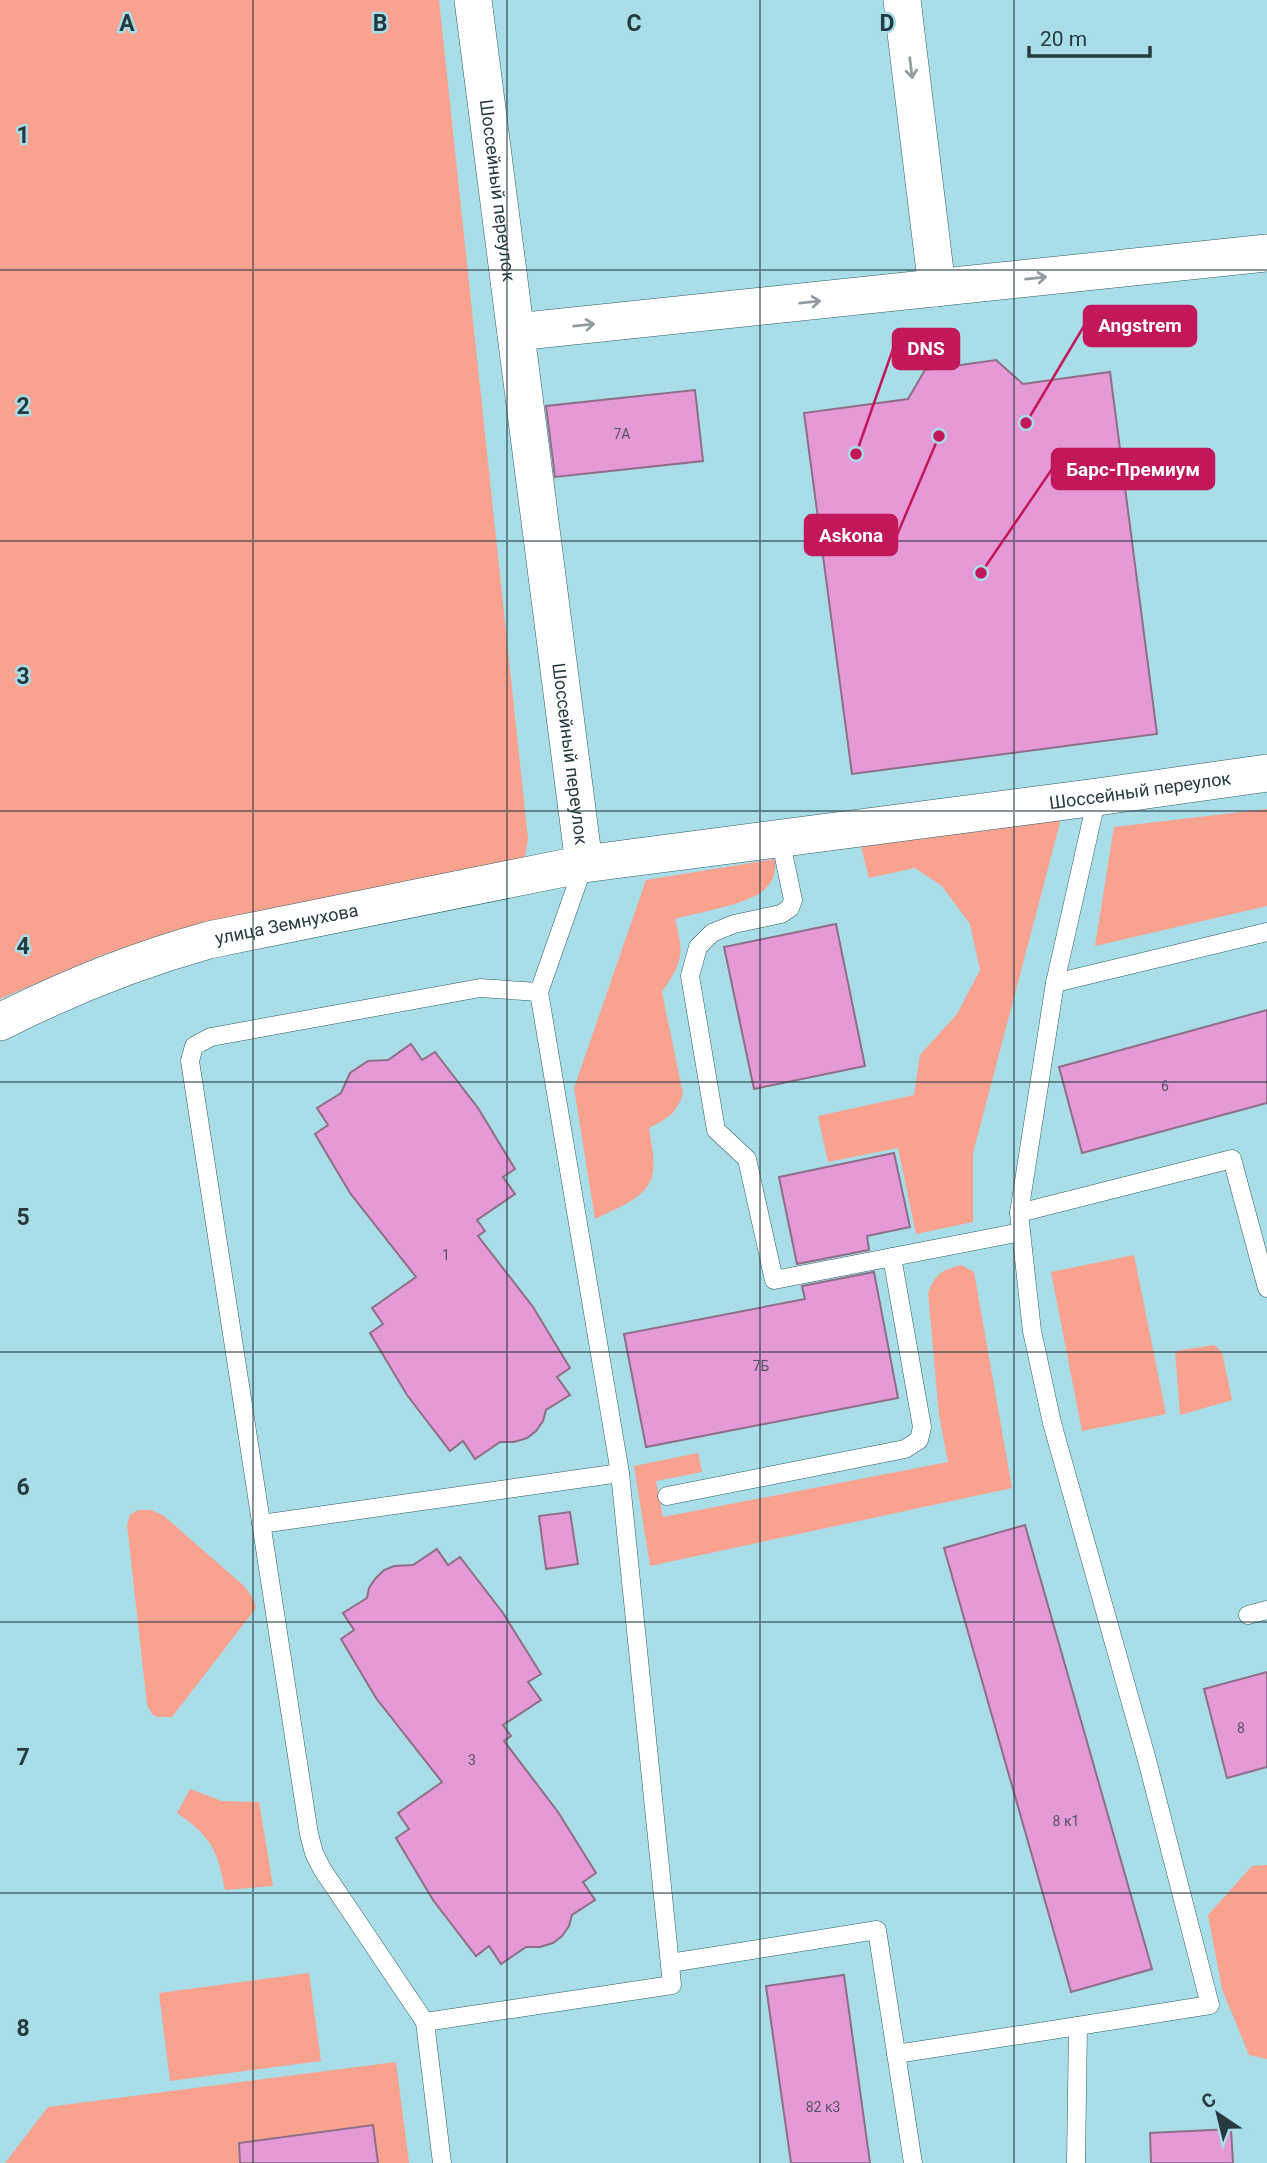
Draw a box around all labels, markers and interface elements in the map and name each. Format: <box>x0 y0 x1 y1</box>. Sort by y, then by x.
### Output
text: A <box>119 10 135 37</box>
text: B <box>373 10 387 37</box>
text: C <box>626 10 642 37</box>
text: D <box>880 10 894 37</box>
scale bar <box>1029 14 1150 58</box>
text: 20 m <box>1040 27 1087 51</box>
one-way arrow <box>904 56 917 79</box>
street label: Шоссейный переулок <box>476 98 520 283</box>
text: 1 <box>16 122 30 149</box>
one-way arrow <box>1024 271 1047 284</box>
one-way arrow <box>798 295 821 308</box>
callout: Angstrem <box>1084 306 1196 346</box>
text: Angstrem <box>1098 314 1182 337</box>
one-way arrow <box>572 318 594 331</box>
callout: DNS <box>893 329 959 369</box>
text: DNS <box>907 337 945 360</box>
text: 2 <box>16 393 30 420</box>
house number: 7А <box>613 426 631 442</box>
callout: Барс-Премиум <box>1052 449 1214 489</box>
text: Барс-Премиум <box>1066 458 1200 481</box>
callout: Askona <box>805 515 897 555</box>
text: Askona <box>819 524 883 547</box>
street label: Шоссейный переулок <box>548 662 592 846</box>
text: 3 <box>16 663 30 690</box>
street label: Шоссейный переулок <box>1048 767 1233 813</box>
street label: улица Земнухова <box>213 899 360 949</box>
text: 4 <box>16 933 30 960</box>
house number: 6 <box>1161 1078 1169 1094</box>
text: 5 <box>16 1204 30 1231</box>
house number: 1 <box>442 1247 450 1263</box>
house number: 7Б <box>753 1358 770 1374</box>
text: 6 <box>16 1474 30 1501</box>
house number: 8 <box>1237 1720 1245 1736</box>
text: 7 <box>16 1744 30 1771</box>
house number: 3 <box>468 1752 476 1768</box>
house number: 8 к1 <box>1053 1813 1079 1829</box>
text: 8 <box>16 2015 30 2042</box>
north arrow <box>1183 2079 1253 2149</box>
text: С <box>1197 2087 1220 2113</box>
house number: 82 к3 <box>806 2099 840 2115</box>

